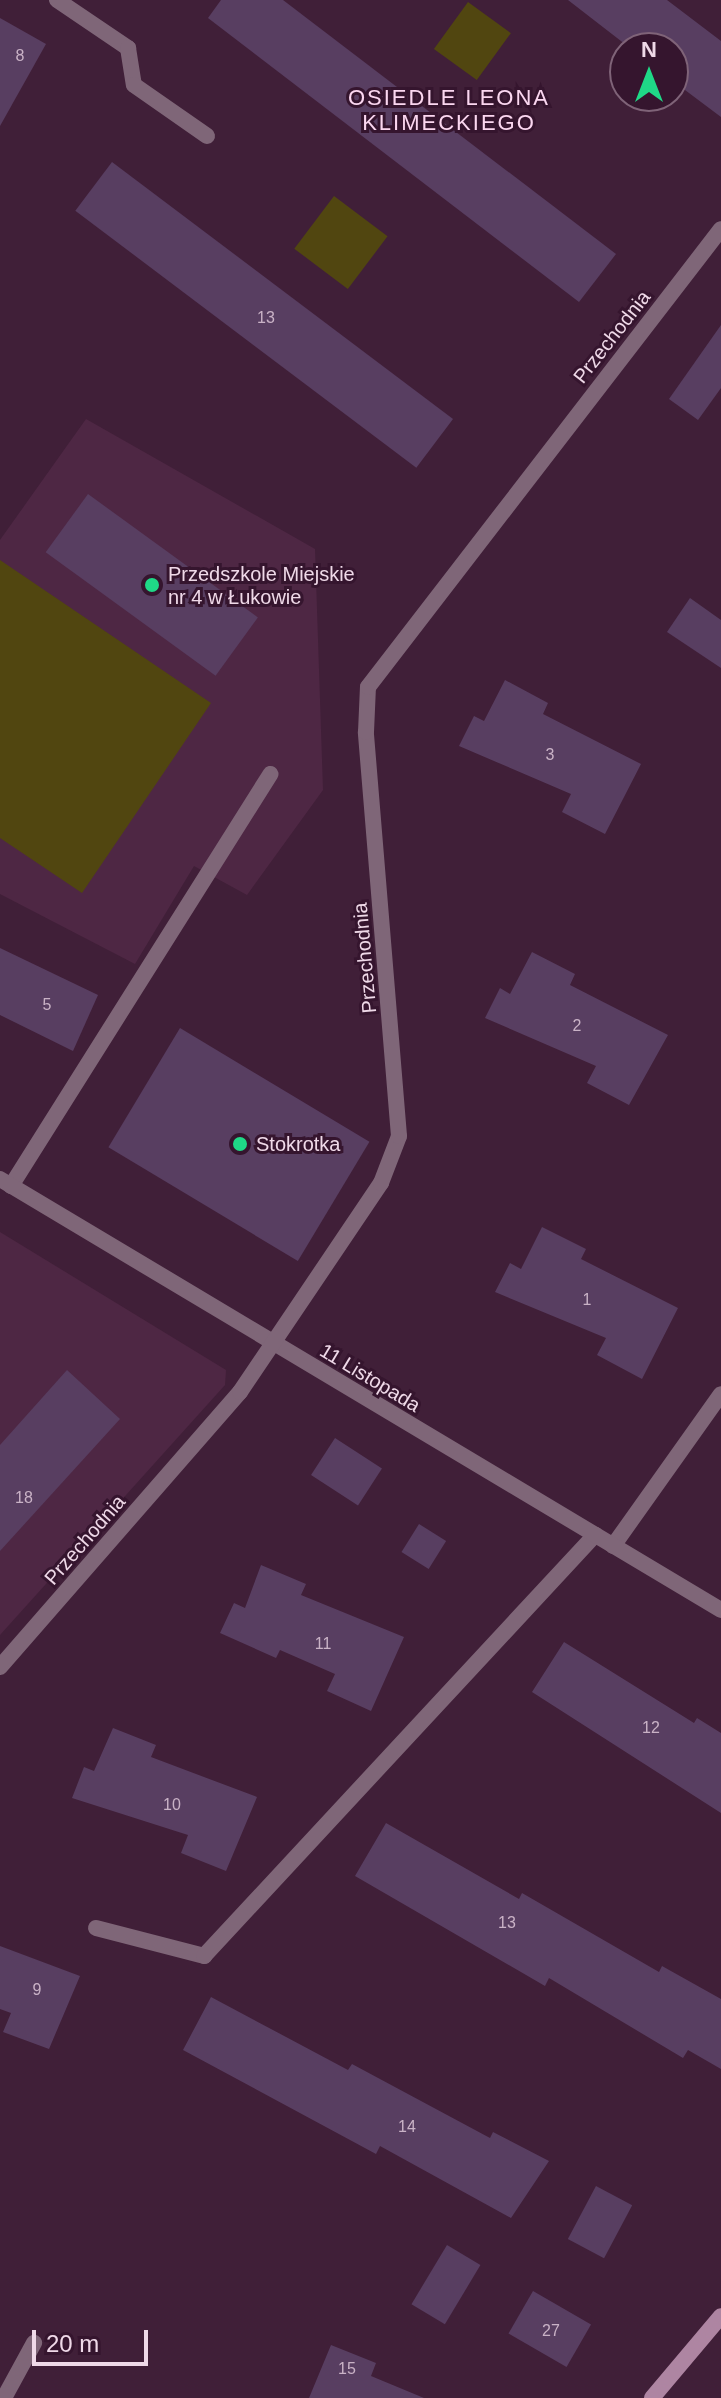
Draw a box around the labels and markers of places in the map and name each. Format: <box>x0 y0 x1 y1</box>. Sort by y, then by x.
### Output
place label: Przedszkole Miejskie nr 4 w Łukowie <box>168 562 355 609</box>
marker: Przedszkole Miejskie nr 4 w Łukowie <box>143 576 161 594</box>
place label: Stokrotka <box>256 1132 340 1156</box>
marker: Stokrotka <box>231 1135 249 1153</box>

